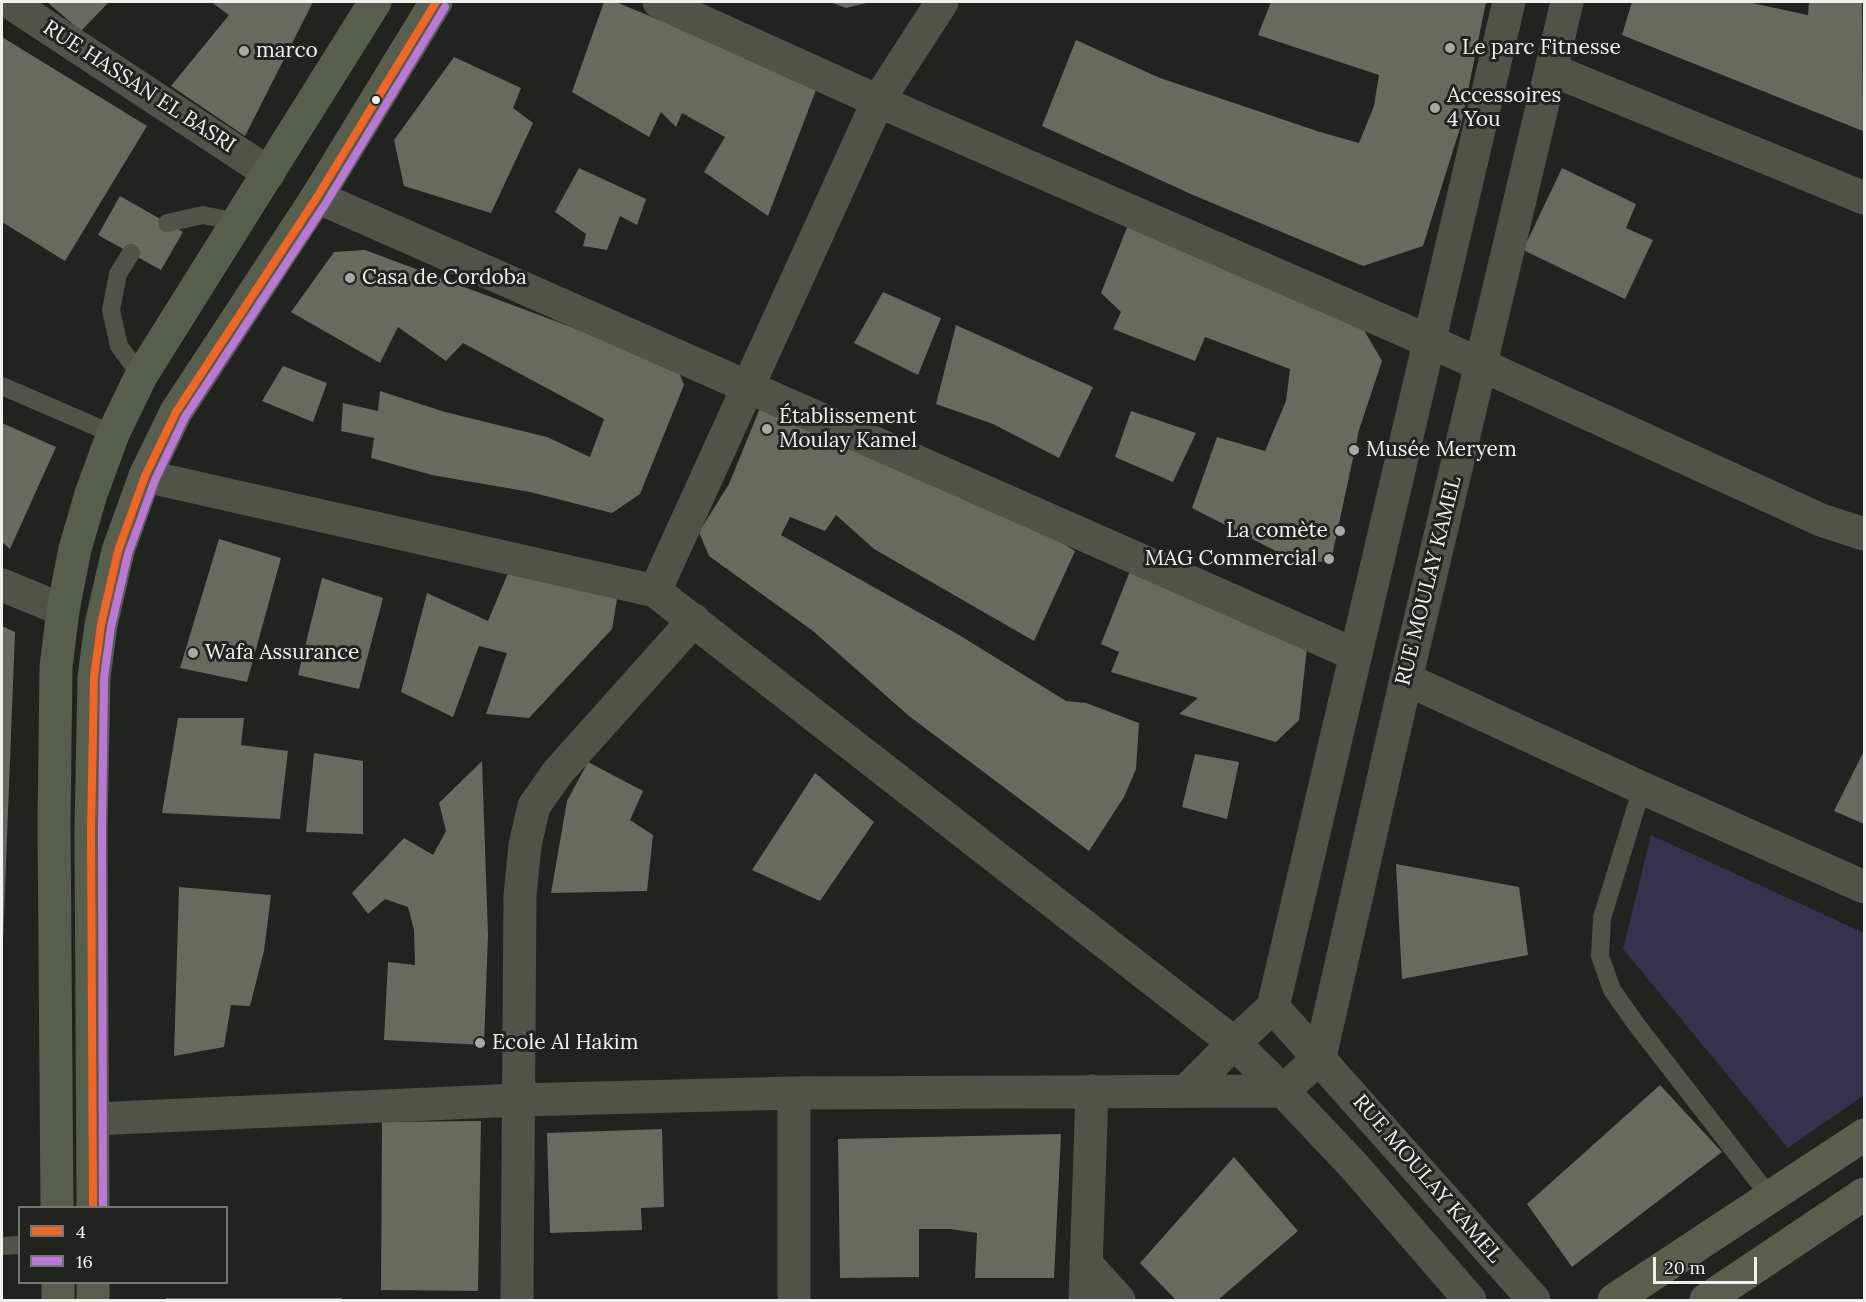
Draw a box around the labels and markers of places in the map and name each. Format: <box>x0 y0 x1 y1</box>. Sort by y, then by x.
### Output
place label: Le parc Fitnesse <box>1462 35 1621 61</box>
place label: marco <box>256 38 318 64</box>
marker: Le parc Fitnesse <box>1443 41 1457 55</box>
marker: marco <box>237 44 251 58</box>
place label: Accessoires 4 You <box>1447 83 1561 133</box>
unlabelled marker <box>370 94 382 106</box>
marker: Accessoires 4 You <box>1428 101 1442 115</box>
place label: Casa de Cordoba <box>362 265 527 291</box>
marker: Casa de Cordoba <box>343 271 357 285</box>
place label: Établissement Moulay Kamel <box>779 404 917 454</box>
marker: Établissement Moulay Kamel <box>760 422 774 436</box>
place label: Musée Meryem <box>1366 437 1517 463</box>
marker: Musée Meryem <box>1347 443 1361 457</box>
place label: La comète <box>1226 518 1328 544</box>
marker: La comète <box>1333 524 1347 538</box>
place label: MAG Commercial <box>1145 546 1317 572</box>
marker: MAG Commercial <box>1322 552 1336 566</box>
place label: Wafa Assurance <box>205 640 359 666</box>
marker: Wafa Assurance <box>186 646 200 660</box>
place label: Ecole Al Hakim <box>492 1030 638 1056</box>
marker: Ecole Al Hakim <box>473 1036 487 1050</box>

